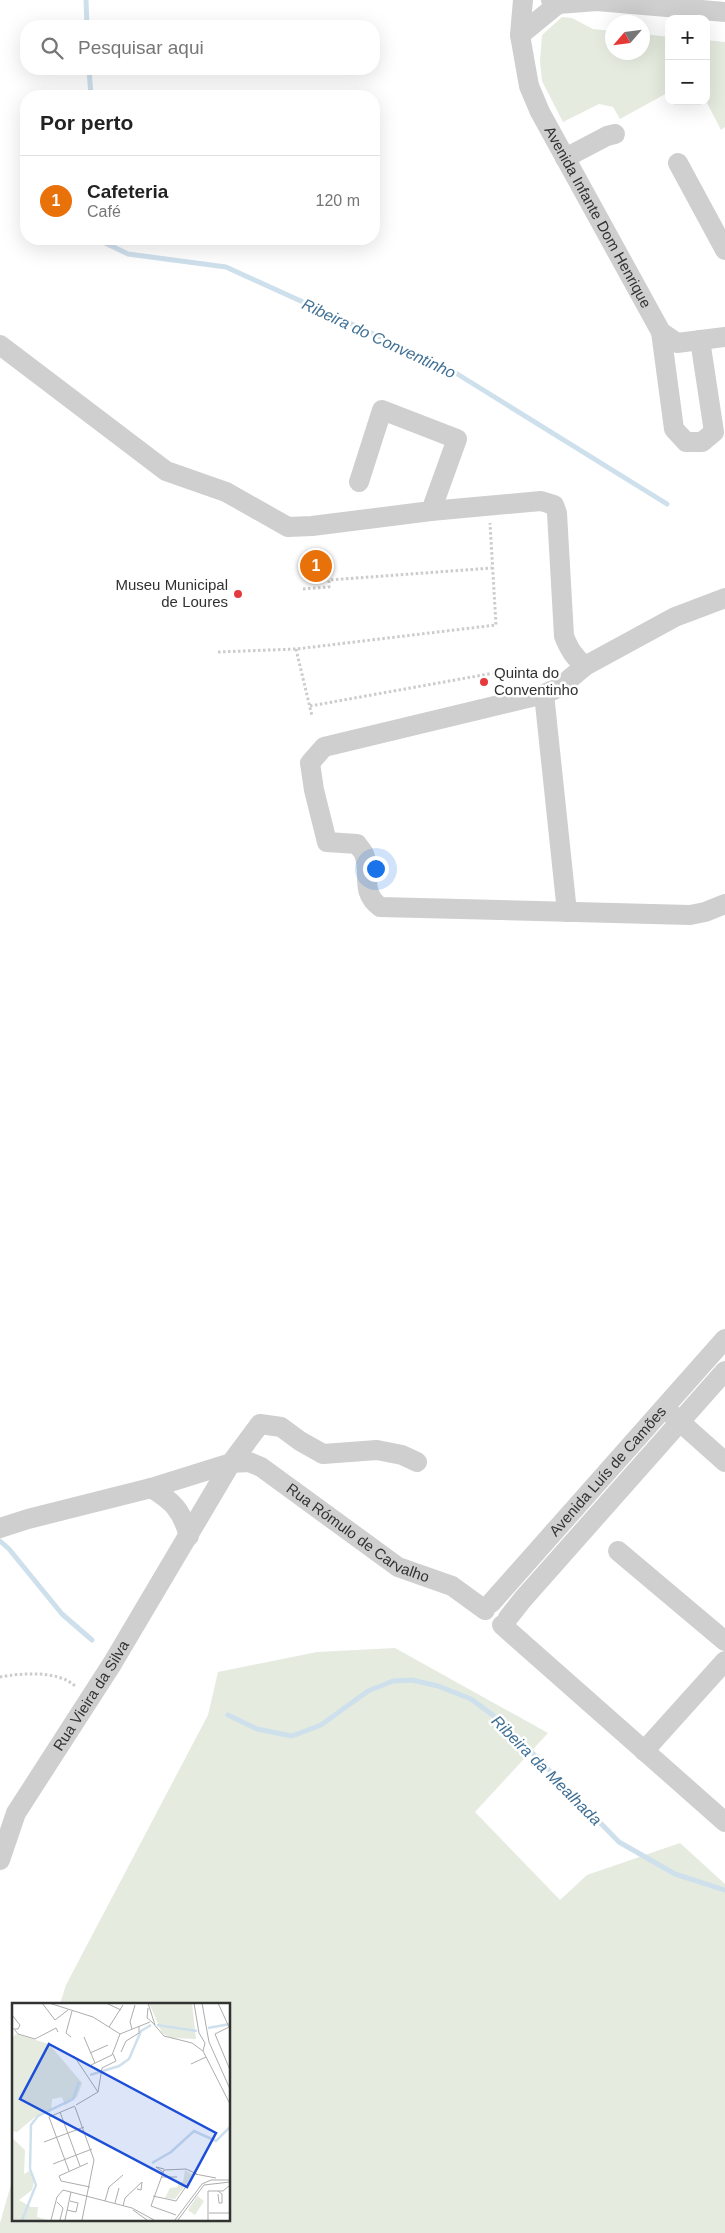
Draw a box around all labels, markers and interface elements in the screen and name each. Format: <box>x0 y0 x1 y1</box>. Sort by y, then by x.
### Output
north arrow <box>605 15 650 60</box>
map controls <box>665 15 710 105</box>
button: + <box>665 15 710 60</box>
search box <box>20 20 380 75</box>
icon: search <box>38 34 66 62</box>
text: Pesquisar aqui <box>78 37 204 58</box>
button: − <box>665 60 710 105</box>
text: Por perto <box>40 111 133 134</box>
street label: Avenida Infante Dom Henrique <box>541 123 655 311</box>
text: Cafeteria <box>87 181 168 202</box>
text: 1 <box>52 192 60 209</box>
text: 120 m <box>316 192 360 209</box>
text: Café <box>87 203 121 220</box>
water label: Ribeira do Conventinho <box>299 295 458 382</box>
pin: 1 <box>300 547 332 585</box>
place label: Museu Municipal de Loures <box>115 576 228 610</box>
marker: Museu Municipal de Loures <box>232 588 244 600</box>
place label: Quinta do Conventinho <box>494 664 578 698</box>
marker: Quinta do Conventinho <box>478 676 490 688</box>
your location <box>363 856 389 882</box>
street label: Avenida Luís de Camões <box>545 1403 669 1539</box>
street label: Rua Rómulo de Carvalho <box>283 1480 432 1585</box>
street label: Rua Vieira da Silva <box>49 1637 132 1754</box>
water label: Ribeira da Mealhada <box>488 1712 605 1829</box>
inset map <box>12 2003 230 2220</box>

